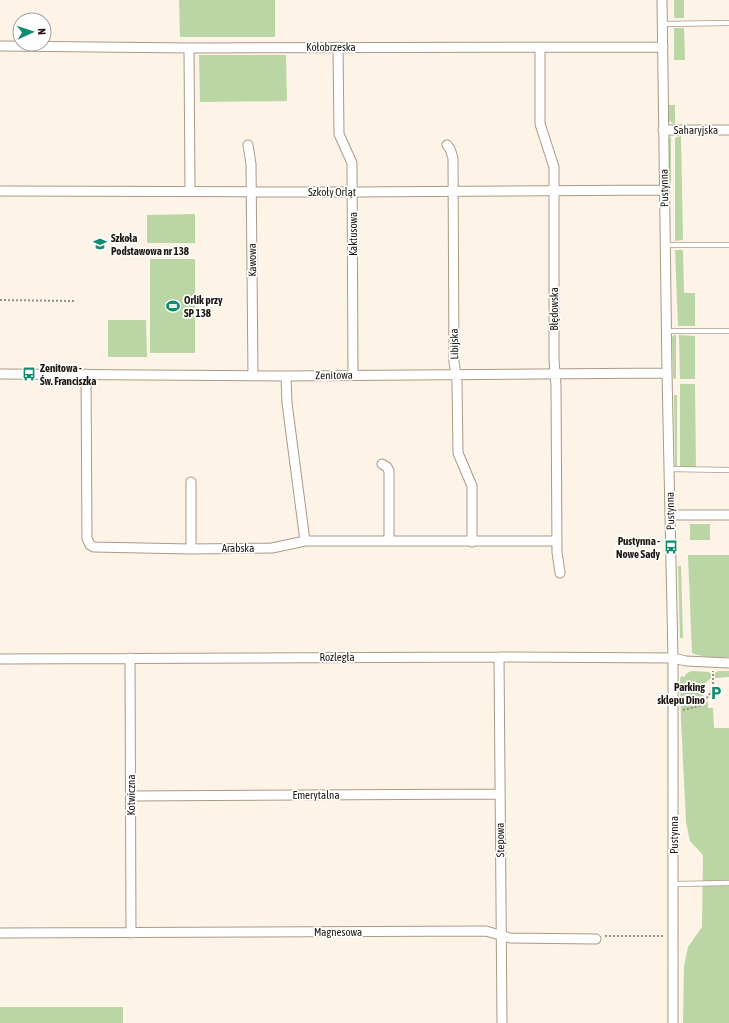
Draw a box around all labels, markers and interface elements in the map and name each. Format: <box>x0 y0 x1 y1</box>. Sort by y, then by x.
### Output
north arrow <box>12 12 52 52</box>
text: N <box>36 28 48 35</box>
street label: Kołobrzeska <box>306 41 356 53</box>
street label: Saharyjska <box>674 124 718 136</box>
street label: Pustynna <box>658 169 670 207</box>
street label: Szkoły Orląt <box>308 186 356 198</box>
street label: Kaktusowa <box>347 212 359 256</box>
place label: Szkoła Podstawowa nr 138 <box>111 232 189 257</box>
school or university icon: Szkoła Podstawowa nr 138 <box>92 236 108 252</box>
street label: Kawowa <box>246 243 258 277</box>
street label: Błędowska <box>548 287 560 331</box>
place label: Orlik przy SP 138 <box>184 294 223 319</box>
sports icon: Orlik przy SP 138 <box>165 298 181 314</box>
street label: Libijska <box>448 328 460 360</box>
place label: Zenitowa - Św. Franciszka <box>40 362 96 387</box>
bus stop icon: Zenitowa - Św. Franciszka <box>21 366 37 382</box>
street label: Zenitowa <box>315 369 353 381</box>
street label: Pustynna <box>664 492 676 530</box>
place label: Pustynna - Nowe Sady <box>616 535 660 560</box>
bus stop icon: Pustynna - Nowe Sady <box>663 539 679 555</box>
street label: Arabska <box>222 542 254 554</box>
street label: Rozległa <box>319 651 355 663</box>
place label: Parking sklepu Dino <box>657 681 705 706</box>
parking icon: Parking sklepu Dino <box>708 685 724 701</box>
street label: Kotwiczna <box>125 774 137 816</box>
street label: Emerytalna <box>292 789 340 801</box>
street label: Pustynna <box>668 816 680 854</box>
street label: Stepowa <box>494 823 506 857</box>
street label: Magnesowa <box>314 926 362 938</box>

